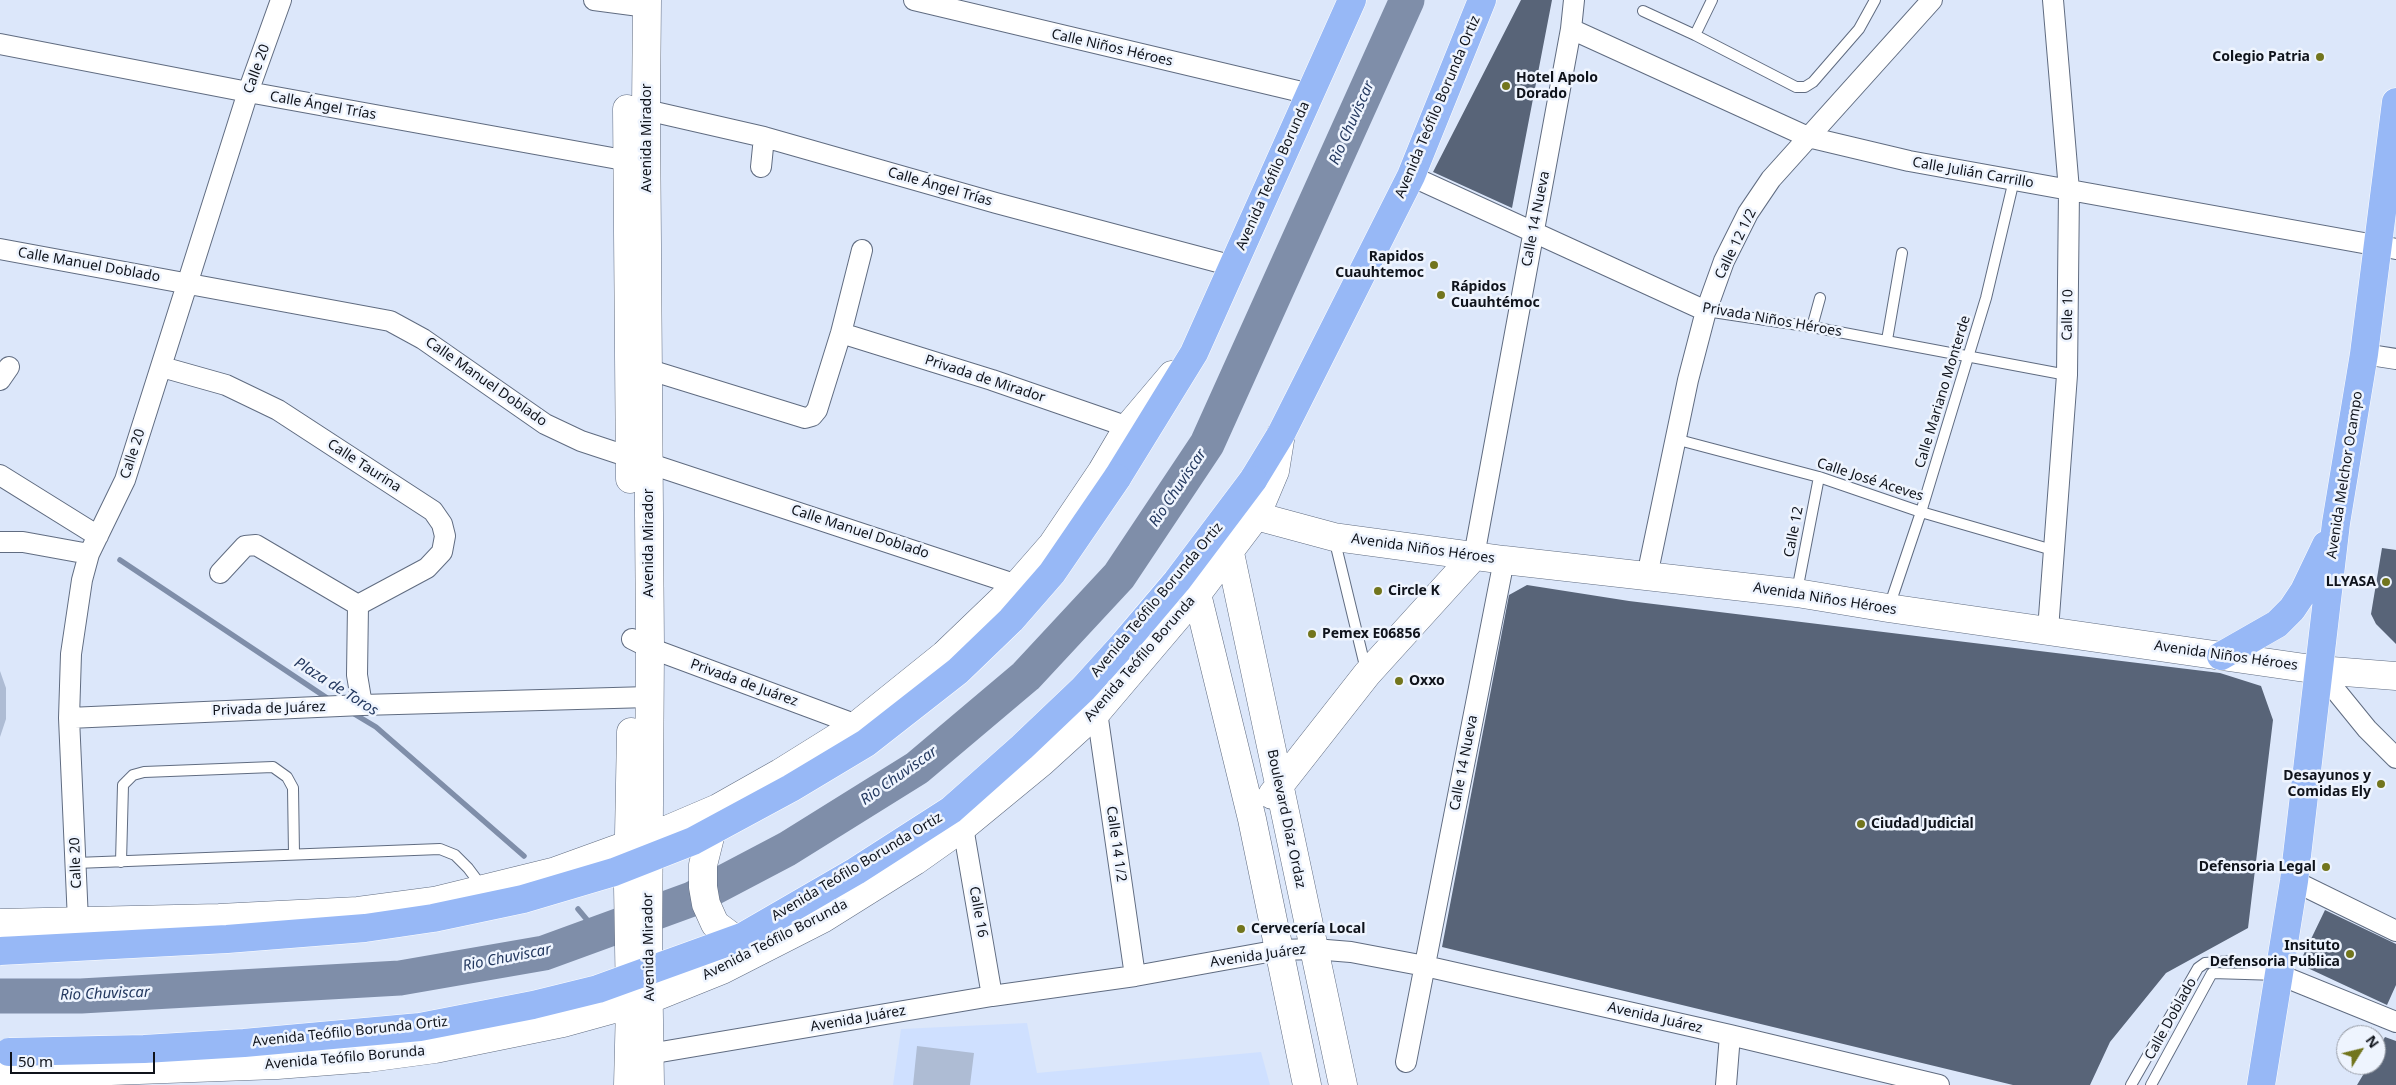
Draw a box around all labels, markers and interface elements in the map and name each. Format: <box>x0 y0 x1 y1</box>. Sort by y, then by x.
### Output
street label: Avenida Teófilo Borunda Ortiz <box>1392 13 1484 201</box>
street label: Calle Niños Héroes <box>1050 26 1174 70</box>
street label: Calle 20 <box>240 42 274 96</box>
place label: Colegio Patria <box>2212 49 2310 65</box>
marker: Colegio Patria <box>2314 51 2326 63</box>
place label: Hotel Apolo Dorado <box>1516 70 1598 102</box>
water label: Rio Chuviscar <box>1326 78 1378 168</box>
marker: Hotel Apolo Dorado <box>1500 80 1512 92</box>
street label: Avenida Mirador <box>639 84 655 192</box>
street label: Calle Ángel Trías <box>268 88 378 124</box>
street label: Avenida Teófilo Borunda <box>1233 99 1313 253</box>
street label: Calle Julián Carrillo <box>1911 154 2035 192</box>
street label: Calle Ángel Trías <box>886 164 994 210</box>
street label: Calle 14 Nueva <box>1519 170 1553 268</box>
street label: Calle 12 1/2 <box>1712 206 1760 282</box>
street label: Calle Manuel Doblado <box>16 244 162 286</box>
place label: Rapidos Cuauhtemoc <box>1335 249 1424 282</box>
marker: Rapidos Cuauhtemoc <box>1428 259 1440 271</box>
place label: Rápidos Cuauhtémoc <box>1451 279 1540 312</box>
marker: Rápidos Cuauhtémoc <box>1435 289 1447 301</box>
street label: Calle 10 <box>2059 289 2077 341</box>
street label: Privada Niños Héroes <box>1701 299 1843 341</box>
street label: Calle Mariano Monterde <box>1912 314 1974 470</box>
street label: Calle Manuel Doblado <box>422 334 550 430</box>
street label: Privada de Mirador <box>923 352 1047 406</box>
street label: Avenida Melchor Ocampo <box>2323 390 2367 560</box>
street label: Calle 20 <box>117 427 149 481</box>
street label: Calle Taurina <box>324 436 404 496</box>
water label: Rio Chuviscar <box>1145 446 1211 530</box>
street label: Calle José Aceves <box>1815 455 1925 505</box>
street label: Avenida Mirador <box>641 489 657 597</box>
street label: Calle Manuel Doblado <box>789 502 931 562</box>
street label: Calle 12 <box>1781 505 1807 559</box>
street label: Avenida Teófilo Borunda Ortiz <box>1087 519 1227 681</box>
street label: Avenida Niños Héroes <box>1350 531 1496 567</box>
place label: LLYASA <box>2326 574 2376 590</box>
marker: LLYASA <box>2380 576 2392 588</box>
street label: Avenida Niños Héroes <box>1752 579 1898 619</box>
place label: Circle K <box>1388 583 1440 599</box>
marker: Circle K <box>1372 585 1384 597</box>
street label: Avenida Teófilo Borunda <box>1081 593 1199 725</box>
place label: Pemex E06856 <box>1322 626 1420 642</box>
marker: Pemex E06856 <box>1306 628 1318 640</box>
street label: Avenida Niños Héroes <box>2153 638 2299 674</box>
water label: Plaza de Toros <box>291 654 381 720</box>
street label: Privada de Juárez <box>688 656 800 710</box>
place label: Oxxo <box>1409 673 1445 689</box>
marker: Oxxo <box>1393 675 1405 687</box>
street label: Privada de Juárez <box>212 699 326 719</box>
street label: Calle 14 Nueva <box>1447 714 1481 812</box>
water label: Rio Chuviscar <box>857 743 941 809</box>
street label: Boulevard Díaz Ordaz <box>1263 748 1309 890</box>
place label: Desayunos y Comidas Ely <box>2283 768 2371 800</box>
marker: Desayunos y Comidas Ely <box>2375 778 2387 790</box>
street label: Calle 14 1/2 <box>1102 805 1130 883</box>
street label: Avenida Teófilo Borunda Ortiz <box>769 809 945 925</box>
place label: Ciudad Judicial <box>1871 816 1974 832</box>
marker: Ciudad Judicial <box>1855 818 1867 830</box>
street label: Calle 20 <box>67 837 85 889</box>
place label: Defensoria Legal <box>2199 859 2316 875</box>
marker: Defensoria Legal <box>2320 861 2332 873</box>
street label: Calle 16 <box>965 885 991 939</box>
street label: Avenida Mirador <box>640 892 658 1002</box>
street label: Avenida Teófilo Borunda <box>700 896 850 984</box>
place label: Cervecería Local <box>1251 921 1365 937</box>
marker: Cervecería Local <box>1235 923 1247 935</box>
place label: Insituto Defensoria Publica <box>2210 938 2340 970</box>
water label: Rio Chuviscar <box>461 941 553 975</box>
street label: Avenida Juárez <box>1209 941 1307 971</box>
marker: Insituto Defensoria Publica <box>2344 948 2356 960</box>
street label: Calle Doblado <box>2142 975 2200 1063</box>
water label: Rio Chuviscar <box>60 983 150 1005</box>
street label: Avenida Juárez <box>1606 999 1704 1037</box>
street label: Avenida Juárez <box>809 1002 907 1036</box>
street label: Avenida Teófilo Borunda Ortiz <box>251 1013 449 1051</box>
north arrow <box>2336 1025 2386 1075</box>
text: N <box>2362 1031 2384 1052</box>
scale bar <box>12 1042 158 1074</box>
street label: Avenida Teófilo Borunda <box>264 1043 426 1073</box>
text: 50 m <box>18 1051 53 1071</box>

